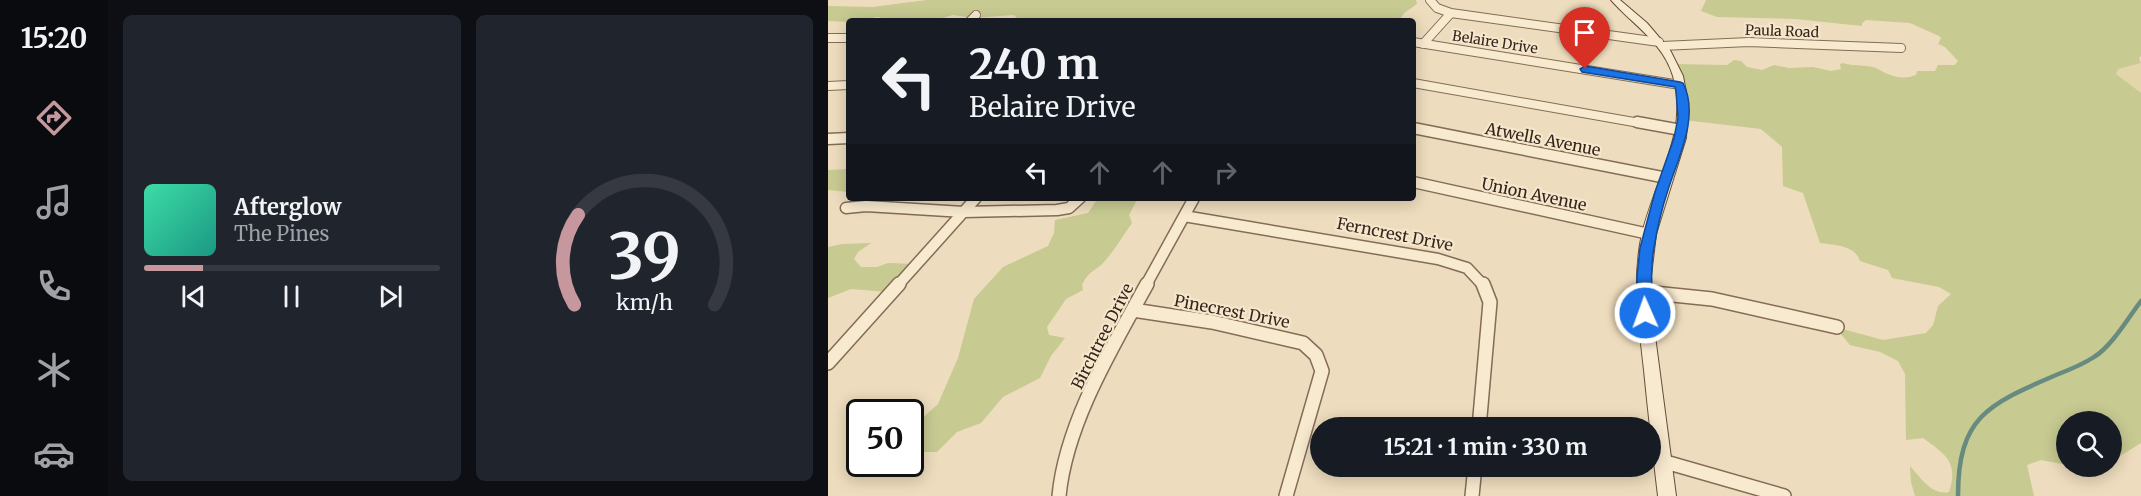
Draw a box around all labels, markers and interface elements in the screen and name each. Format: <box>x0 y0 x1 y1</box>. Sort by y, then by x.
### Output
pin <box>1559 7 1610 69</box>
icon: arrive <box>1568 16 1601 49</box>
text: 15:20 <box>21 21 87 55</box>
street label: Paula Road <box>1745 21 1820 41</box>
street label: Belaire Drive <box>1451 26 1539 58</box>
text: 240 m <box>969 38 1099 90</box>
icon: left <box>870 42 948 120</box>
text: Belaire Drive <box>969 90 1136 124</box>
icon: directions <box>33 97 75 139</box>
street label: Atwells Avenue <box>1483 118 1602 160</box>
icon: left <box>1020 156 1053 189</box>
icon: ahead <box>1083 156 1116 189</box>
icon: ahead <box>1146 156 1179 189</box>
icon: right <box>1209 156 1242 189</box>
street label: Union Avenue <box>1480 173 1588 215</box>
icon: music <box>33 181 75 223</box>
text: Afterglow <box>234 193 341 221</box>
street label: Ferncrest Drive <box>1335 213 1455 255</box>
text: 39 <box>608 218 680 296</box>
text: The Pines <box>234 221 329 246</box>
icon: phone <box>33 265 75 307</box>
icon: previous <box>177 280 210 313</box>
icon: pause <box>275 280 308 313</box>
icon: next <box>374 280 407 313</box>
street label: Birchtree Drive <box>1067 280 1137 392</box>
position arrow <box>1613 281 1677 345</box>
text: km/h <box>616 289 673 316</box>
street label: Pinecrest Drive <box>1172 290 1292 332</box>
icon: climate <box>33 349 75 391</box>
speed limit sign: 50 <box>846 399 924 477</box>
map controls <box>2056 411 2122 477</box>
button: search <box>2056 411 2122 477</box>
icon: car <box>33 433 75 475</box>
text: 15:21 · 1 min · 330 m <box>1384 433 1587 461</box>

